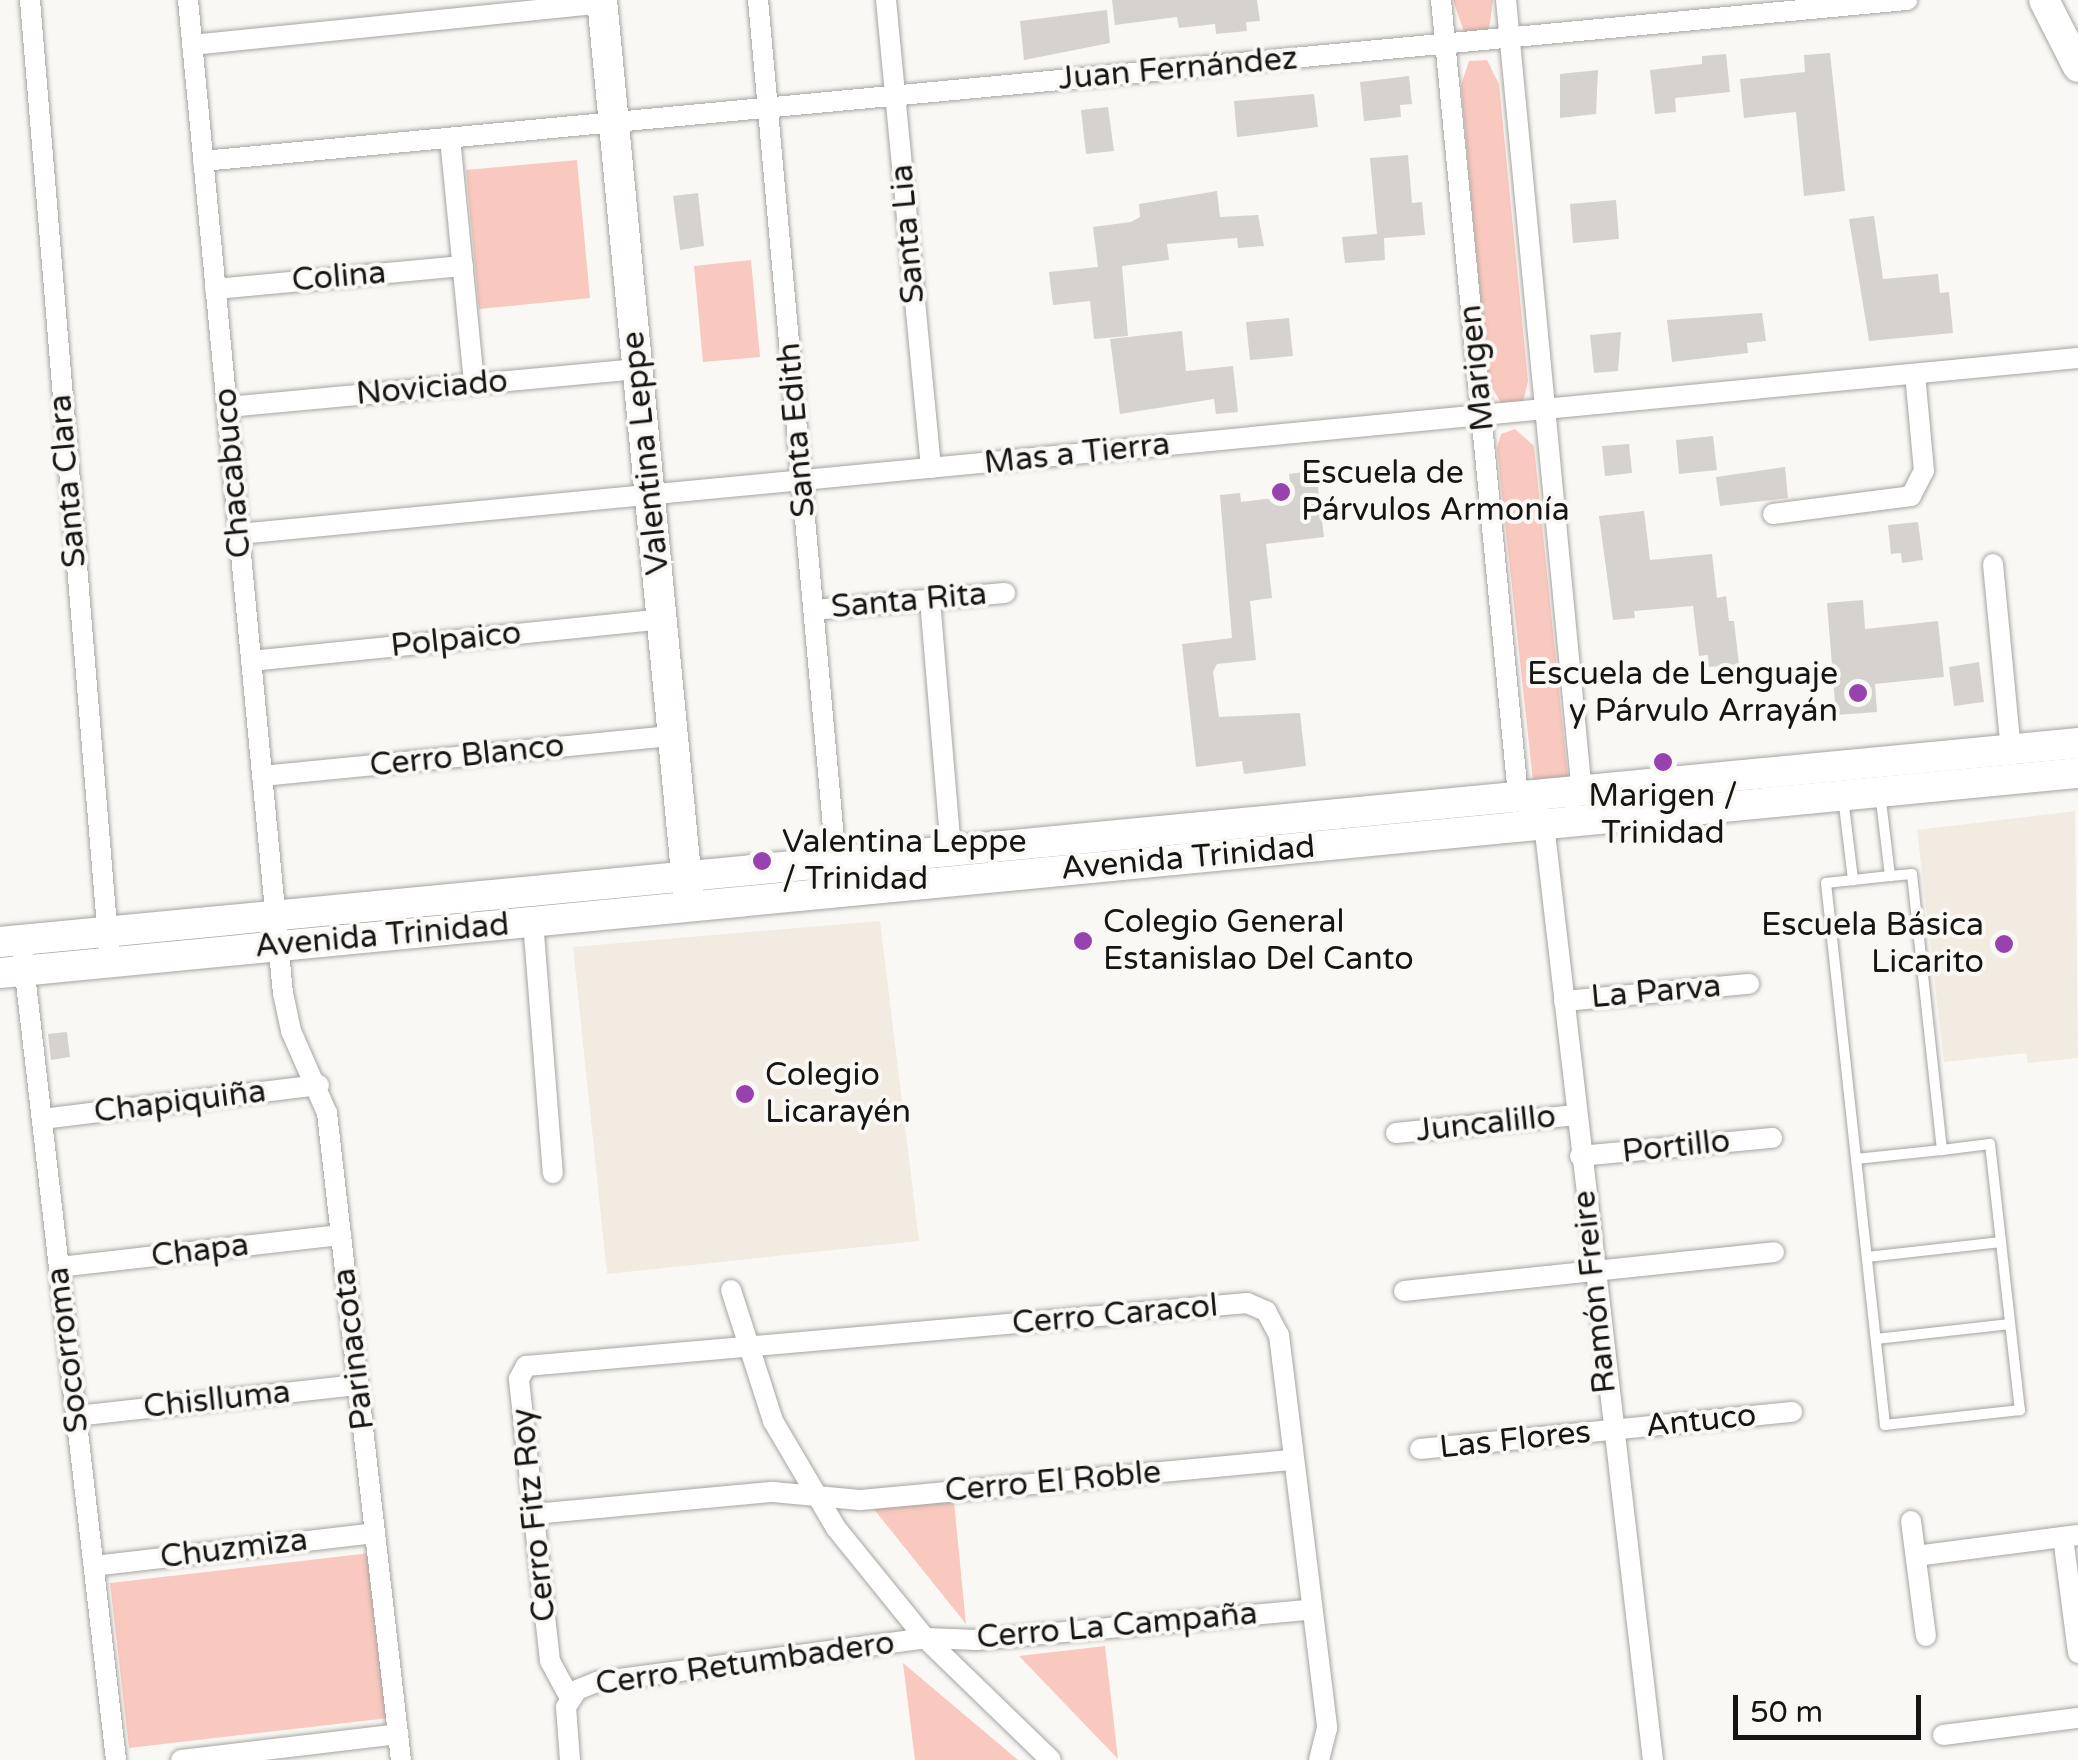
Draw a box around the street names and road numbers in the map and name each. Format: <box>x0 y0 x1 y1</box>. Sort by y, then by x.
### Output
street label: Juan Fernández <box>1057 39 1299 99</box>
street label: Santa Lia <box>883 163 933 305</box>
street label: Colina <box>290 254 388 300</box>
street label: Marigen <box>1451 303 1503 433</box>
street label: Valentina Leppe <box>614 329 678 577</box>
street label: Santa Edith <box>770 341 824 519</box>
street label: Noviciado <box>355 362 509 414</box>
street label: Chacabuco <box>206 386 260 560</box>
street label: Santa Clara <box>41 393 95 569</box>
street label: Mas a Tierra <box>982 425 1172 483</box>
street label: Santa Rita <box>829 575 989 627</box>
street label: Polpaico <box>389 614 523 666</box>
street label: Cerro Blanco <box>368 727 566 785</box>
street label: Avenida Trinidad <box>1059 828 1317 888</box>
street label: Avenida Trinidad <box>253 906 511 966</box>
street label: La Parva <box>1589 967 1723 1017</box>
street label: Chapiquiña <box>92 1072 268 1132</box>
street label: Juncalillo <box>1414 1098 1558 1150</box>
street label: Portillo <box>1620 1122 1732 1172</box>
street label: Ramón Freire <box>1565 1189 1625 1395</box>
street label: Chapa <box>149 1226 251 1276</box>
street label: Socorroma <box>39 1265 97 1435</box>
street label: Parinacota <box>325 1266 383 1432</box>
street label: Cerro Caracol <box>1010 1287 1220 1343</box>
street label: Chislluma <box>141 1373 293 1427</box>
street label: Antuco <box>1644 1396 1758 1446</box>
street label: Cerro Fitz Roy <box>504 1406 564 1624</box>
street label: Las Flores <box>1437 1413 1593 1467</box>
street label: Cerro El Roble <box>943 1453 1163 1511</box>
street label: Chuzmiza <box>158 1521 310 1577</box>
street label: Cerro La Campaña <box>975 1595 1259 1657</box>
street label: Cerro Retumbadero <box>593 1624 897 1704</box>

